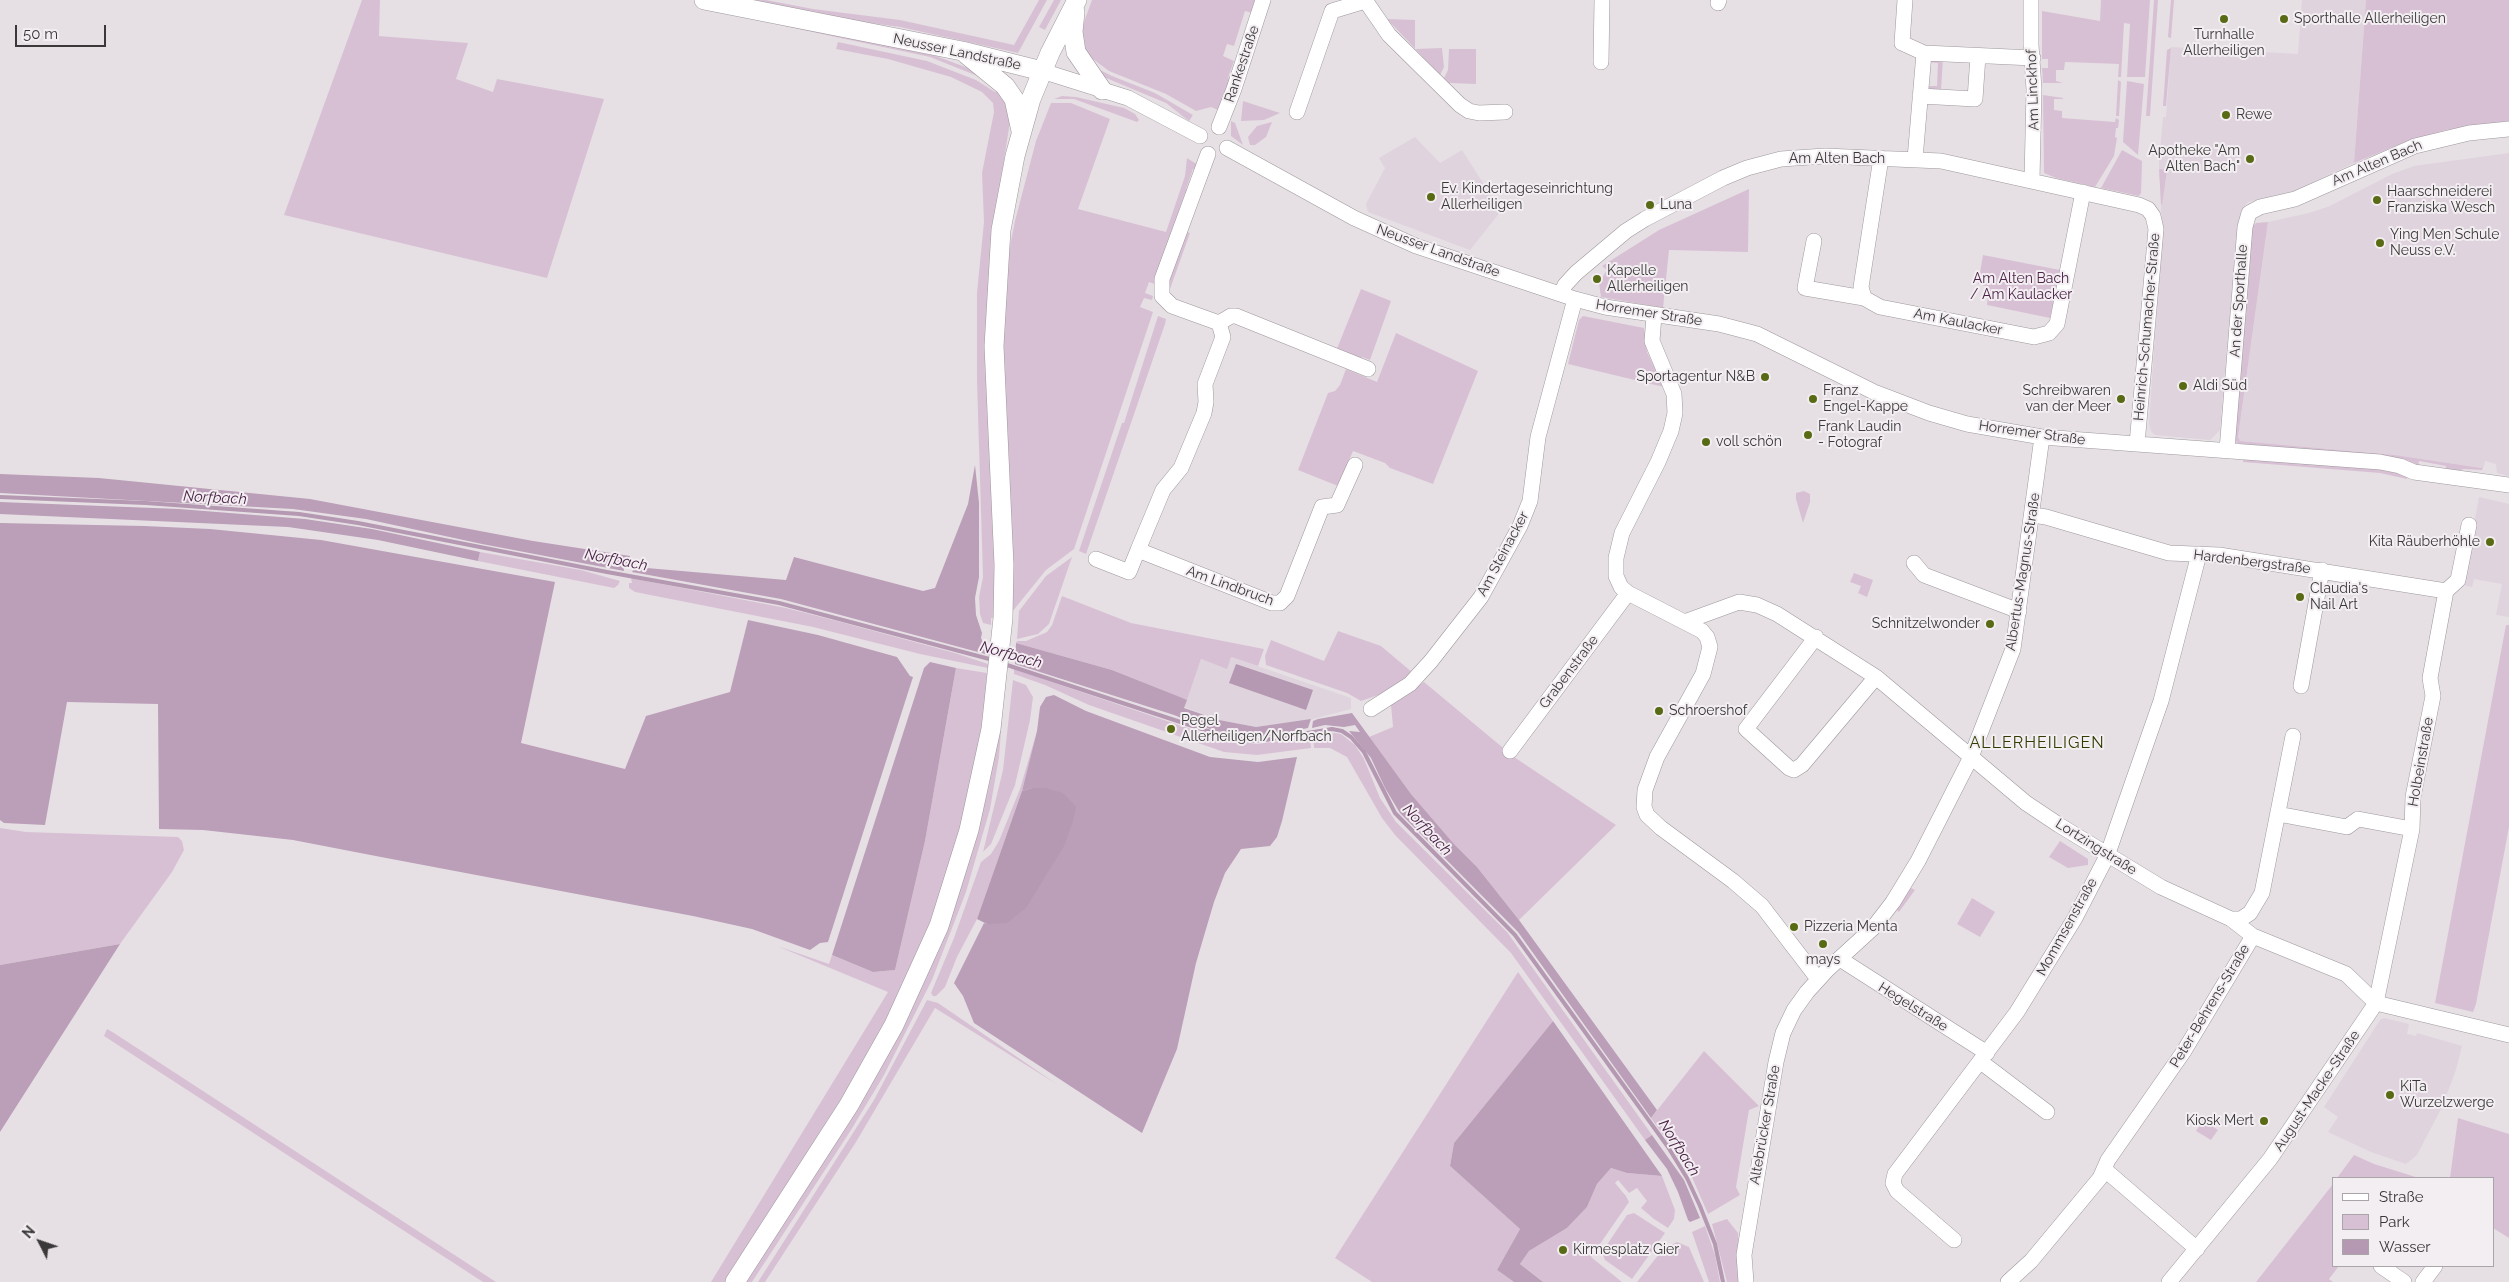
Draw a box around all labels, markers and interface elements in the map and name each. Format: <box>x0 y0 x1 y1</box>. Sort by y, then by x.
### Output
place label: Sporthalle Allerheiligen <box>2294 11 2446 27</box>
marker: Turnhalle Allerheiligen <box>2218 13 2230 25</box>
marker: Sporthalle Allerheiligen <box>2278 13 2290 25</box>
scale bar <box>18 15 109 47</box>
street label: Rankestraße <box>1221 23 1263 105</box>
text: 50 m <box>23 25 58 43</box>
place label: Turnhalle Allerheiligen <box>2183 27 2265 59</box>
street label: Neusser Landstraße <box>892 30 1022 74</box>
street label: Am Linckhof <box>2023 49 2043 131</box>
place label: Rewe <box>2236 107 2272 123</box>
marker: Rewe <box>2220 109 2232 121</box>
street label: Am Alten Bach <box>2329 136 2425 190</box>
place label: Apotheke "Am Alten Bach" <box>2148 143 2240 176</box>
street label: Am Alten Bach <box>1789 151 1885 167</box>
marker: Apotheke "Am Alten Bach" <box>2244 153 2256 165</box>
place label: Ev. Kindertageseinrichtung Allerheiligen <box>1441 181 1613 213</box>
place label: Haarschneiderei Franziska Wesch <box>2387 184 2495 216</box>
marker: Ev. Kindertageseinrichtung Allerheiligen <box>1425 191 1437 203</box>
marker: Haarschneiderei Franziska Wesch <box>2371 194 2383 206</box>
place label: Luna <box>1660 197 1692 213</box>
marker: Luna <box>1644 199 1656 211</box>
street label: Neusser Landstraße <box>1374 221 1502 281</box>
place label: Ying Men Schule Neuss e.V. <box>2390 227 2499 260</box>
street label: Heinrich-Schumacher-Straße <box>2130 232 2164 422</box>
marker: Ying Men Schule Neuss e.V. <box>2374 237 2386 249</box>
street label: An der Sporthalle <box>2227 244 2251 358</box>
place label: Kapelle Allerheiligen <box>1607 263 1689 296</box>
park label: Am Alten Bach / Am Kaulacker <box>1970 271 2072 304</box>
marker: Kapelle Allerheiligen <box>1591 273 1603 285</box>
street label: Horremer Straße <box>1595 296 1703 330</box>
street label: Am Kaulacker <box>1912 305 2004 339</box>
place label: Sportagentur N&B <box>1636 369 1755 385</box>
marker: Sportagentur N&B <box>1759 371 1771 383</box>
place label: Aldi Süd <box>2193 378 2247 394</box>
marker: Aldi Süd <box>2177 380 2189 392</box>
place label: Franz Engel-Kappe <box>1823 383 1908 416</box>
place label: Schreibwaren van der Meer <box>2022 383 2111 416</box>
marker: Franz Engel-Kappe <box>1807 393 1819 405</box>
marker: Schreibwaren van der Meer <box>2115 393 2127 405</box>
street label: Horremer Straße <box>1978 417 2086 449</box>
place label: Frank Laudin - Fotograf <box>1818 419 1901 452</box>
marker: Frank Laudin - Fotograf <box>1802 429 1814 441</box>
place label: voll schön <box>1716 434 1782 450</box>
marker: voll schön <box>1700 436 1712 448</box>
water label: Norfbach <box>183 487 247 509</box>
street label: Albertus-Magnus-Straße <box>2002 492 2044 652</box>
street label: Am Steinacker <box>1474 509 1532 599</box>
place label: Kita Räuberhöhle <box>2369 534 2480 550</box>
marker: Kita Räuberhöhle <box>2484 536 2496 548</box>
water label: Norfbach <box>583 545 649 575</box>
street label: Hardenbergstraße <box>2193 546 2311 578</box>
street label: Am Lindbruch <box>1184 562 1276 610</box>
place label: Claudia's Nail Art <box>2310 581 2368 614</box>
marker: Claudia's Nail Art <box>2294 591 2306 603</box>
place label: Schnitzelwonder <box>1872 616 1980 632</box>
marker: Schnitzelwonder <box>1984 618 1996 630</box>
street label: Grabenstraße <box>1536 632 1602 712</box>
water label: Norfbach <box>978 638 1044 672</box>
place label: Schroershof <box>1669 703 1747 719</box>
marker: Schroershof <box>1653 705 1665 717</box>
place label: Pegel Allerheiligen/Norfbach <box>1181 713 1332 746</box>
street label: Holbeinstraße <box>2405 716 2437 808</box>
marker: Pegel Allerheiligen/Norfbach <box>1165 723 1177 735</box>
district label: ALLERHEILIGEN <box>1968 733 2106 753</box>
water label: Norfbach <box>1399 801 1455 859</box>
street label: Lortzingstraße <box>2052 815 2140 879</box>
street label: Mommsenstraße <box>2033 875 2101 979</box>
place label: Pizzeria Menta <box>1804 919 1898 935</box>
marker: Pizzeria Menta <box>1788 921 1800 933</box>
marker: mays <box>1817 938 1829 950</box>
street label: Peter-Behrens-Straße <box>2167 941 2253 1071</box>
place label: mays <box>1806 952 1840 968</box>
street label: Hegelstraße <box>1875 979 1951 1035</box>
street label: August-Macke-Straße <box>2270 1027 2364 1155</box>
street label: Altebrücker Straße <box>1746 1064 1784 1186</box>
place label: KiTa Wurzelzwerge <box>2400 1079 2494 1112</box>
marker: KiTa Wurzelzwerge <box>2384 1089 2396 1101</box>
place label: Kiosk Mert <box>2186 1113 2254 1129</box>
marker: Kiosk Mert <box>2258 1115 2270 1127</box>
water label: Norfbach <box>1654 1116 1704 1180</box>
legend <box>2332 1177 2494 1267</box>
text: Straße <box>2379 1188 2423 1206</box>
text: Park <box>2379 1213 2410 1231</box>
north arrow <box>15 1217 65 1267</box>
text: N <box>19 1223 38 1241</box>
text: Wasser <box>2379 1238 2431 1256</box>
place label: Kirmesplatz Gier <box>1573 1242 1679 1258</box>
marker: Kirmesplatz Gier <box>1557 1244 1569 1256</box>

